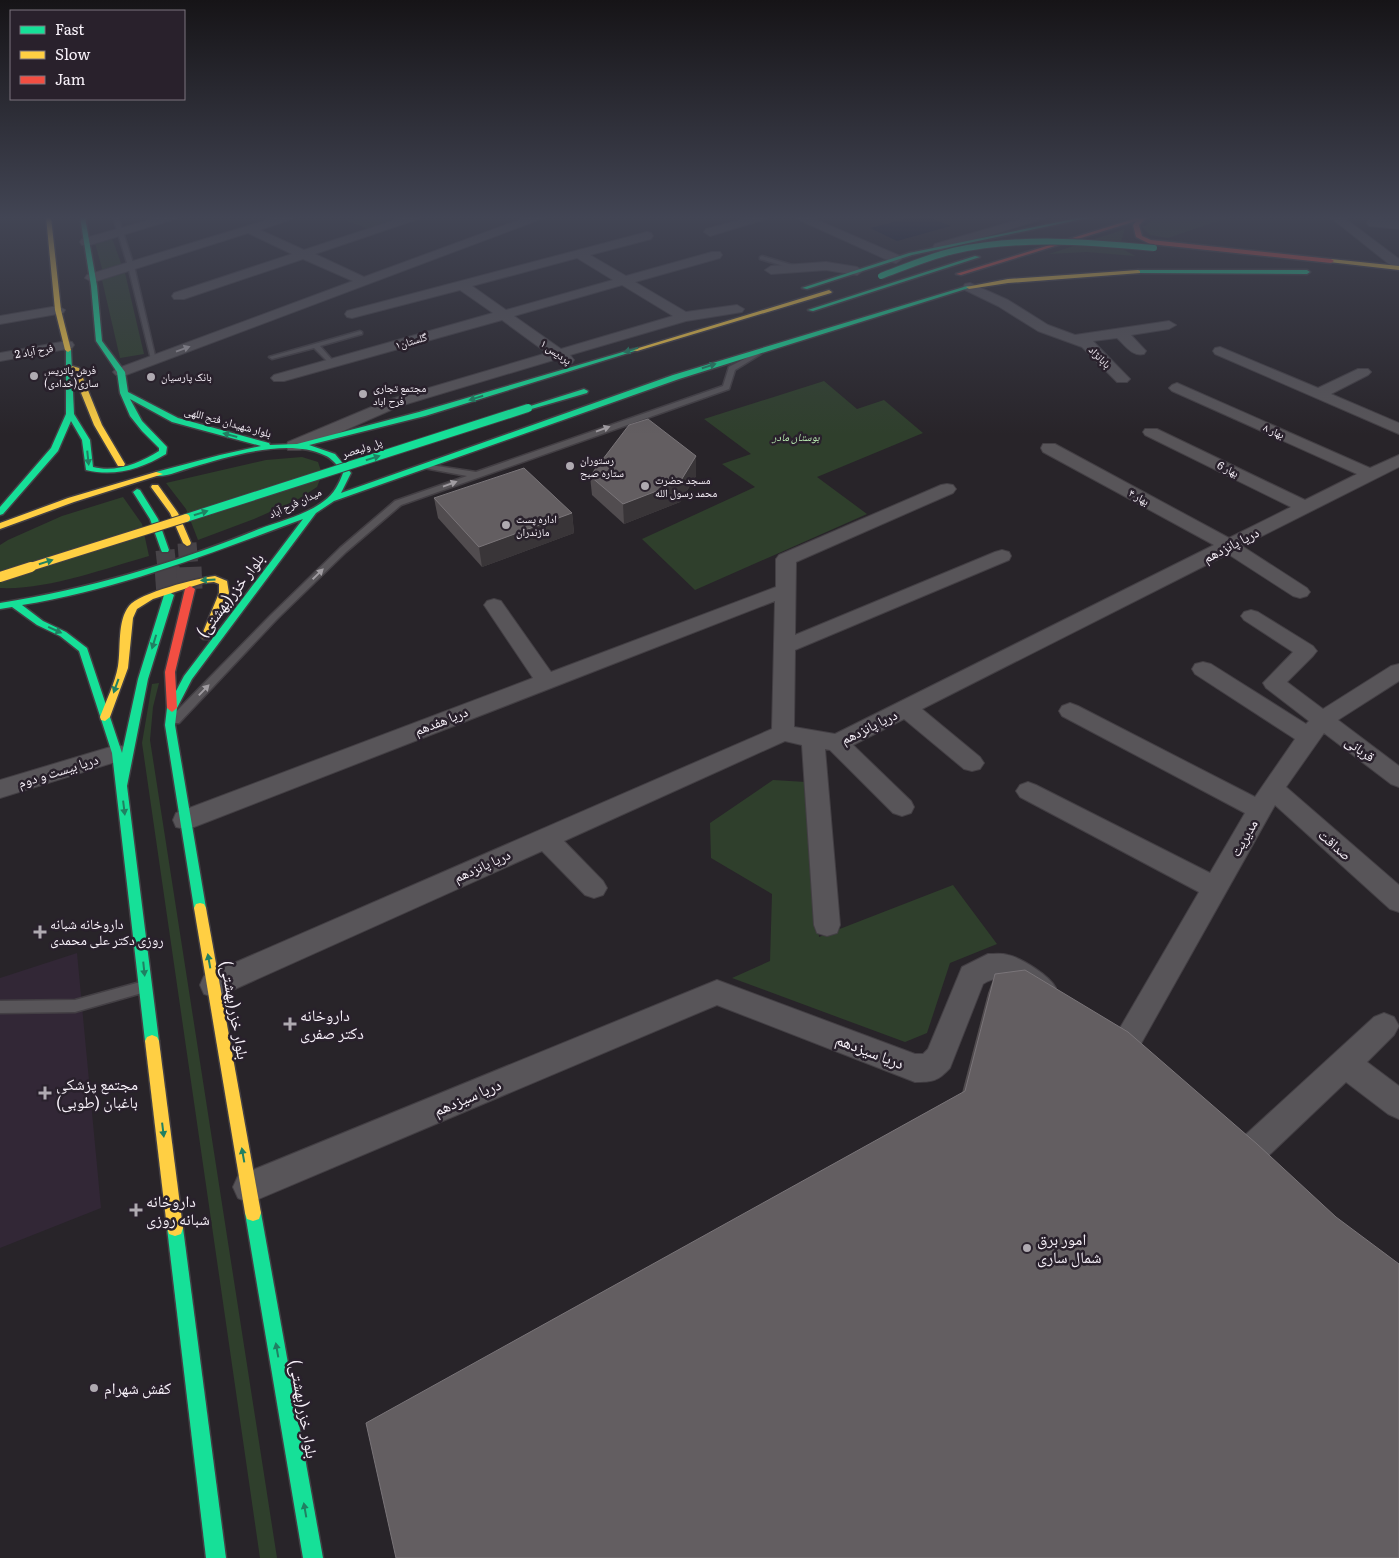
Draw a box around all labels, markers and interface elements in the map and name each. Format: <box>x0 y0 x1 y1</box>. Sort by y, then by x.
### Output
legend <box>10 10 185 100</box>
text: Fast <box>55 17 84 40</box>
text: Slow <box>55 42 90 65</box>
text: Jam <box>55 67 86 90</box>
street label: گلستان۱ <box>393 328 429 352</box>
street label: پردیس ۱ <box>538 335 576 368</box>
street label: فرح آباد 2 <box>13 339 55 361</box>
street label: بابانژاد <box>1086 341 1116 371</box>
one-way arrow <box>175 345 190 352</box>
one-way arrow <box>624 346 639 354</box>
place label: فرش پاتریس (خدادی)ساری <box>44 361 99 390</box>
one-way arrow <box>702 362 717 370</box>
place label: بانک پارسیان <box>161 368 212 384</box>
marker: فرش پاتریس (خدادی)ساری <box>28 370 40 382</box>
marker: بانک پارسیان <box>145 371 157 383</box>
place label: مجتمع تجاری فرح اباد <box>373 379 426 408</box>
marker: مجتمع تجاری فرح اباد <box>357 388 369 400</box>
one-way arrow <box>468 394 483 402</box>
street label: بلوار شهیدان فتح اللهی <box>183 402 273 440</box>
street label: بهار ۸ <box>1261 418 1287 442</box>
one-way arrow <box>596 425 611 433</box>
park label: بوستان مادر <box>771 428 821 444</box>
one-way arrow <box>222 431 237 439</box>
street label: پل ولیعصر <box>339 433 384 461</box>
one-way arrow <box>84 450 92 466</box>
place label: رستوران ستاره صبح <box>580 451 624 480</box>
one-way arrow <box>365 454 380 461</box>
street label: بهار 6 <box>1215 456 1242 480</box>
marker: رستوران ستاره صبح <box>564 460 576 472</box>
place label: مسجد حضرت محمد رسول الله <box>655 471 717 500</box>
one-way arrow <box>443 480 458 488</box>
marker: مسجد حضرت محمد رسول الله <box>639 480 651 492</box>
street label: میدان فرح آباد <box>266 483 324 521</box>
street label: بهار ۴ <box>1126 484 1153 508</box>
one-way arrow <box>194 509 209 516</box>
place label: اداره پست مازندران <box>516 510 557 539</box>
marker: اداره پست مازندران <box>500 519 512 531</box>
street label: دریا پانزدهم <box>1199 521 1263 568</box>
street label: بلوار خزر(بهشتی) <box>189 547 269 642</box>
one-way arrow <box>39 558 54 566</box>
one-way arrow <box>312 569 324 581</box>
one-way arrow <box>200 577 216 585</box>
one-way arrow <box>48 627 62 635</box>
one-way arrow <box>150 635 158 650</box>
one-way arrow <box>112 679 119 694</box>
one-way arrow <box>198 684 210 696</box>
street label: دریا هفدهم <box>411 701 471 740</box>
street label: دریا پانزدهم <box>837 704 901 749</box>
street label: قربانی <box>1342 731 1380 766</box>
street label: دریا بیست و دوم <box>15 748 101 793</box>
one-way arrow <box>120 800 128 816</box>
street label: مدیریت <box>1225 815 1262 860</box>
street label: صداقت <box>1315 824 1357 864</box>
street label: دریا پانزدهم <box>450 844 514 887</box>
place label: داروخانه شبانه روزی دکتر علی محمدی <box>50 913 164 949</box>
marker: داروخانه شبانه روزی دکتر علی محمدی <box>34 926 46 938</box>
one-way arrow <box>205 952 213 968</box>
street label: بلوار خزر(بهشتی) <box>215 958 257 1061</box>
one-way arrow <box>140 961 148 977</box>
place label: داروخانه دکتر صفری <box>300 1002 364 1044</box>
marker: داروخانه دکتر صفری <box>284 1018 296 1030</box>
street label: دریا سیزدهم <box>833 1026 908 1074</box>
place label: مجتمع پزشکی باغبان (طوبی) <box>56 1071 138 1113</box>
street label: دریا سیزدهم <box>429 1071 504 1121</box>
marker: مجتمع پزشکی باغبان (طوبی) <box>38 1086 52 1100</box>
one-way arrow <box>159 1122 167 1138</box>
one-way arrow <box>239 1147 247 1163</box>
place label: داروخانه شبانه روزی <box>146 1188 210 1230</box>
marker: داروخانه شبانه روزی <box>130 1204 142 1216</box>
place label: امور برق شمال ساری <box>1037 1226 1102 1268</box>
marker: امور برق شمال ساری <box>1021 1242 1033 1254</box>
one-way arrow <box>273 1341 281 1357</box>
street label: بلوار خزر(بهشتی) <box>284 1357 326 1460</box>
place label: کفش شهرام <box>104 1375 171 1399</box>
marker: کفش شهرام <box>88 1382 100 1394</box>
one-way arrow <box>301 1502 309 1518</box>

